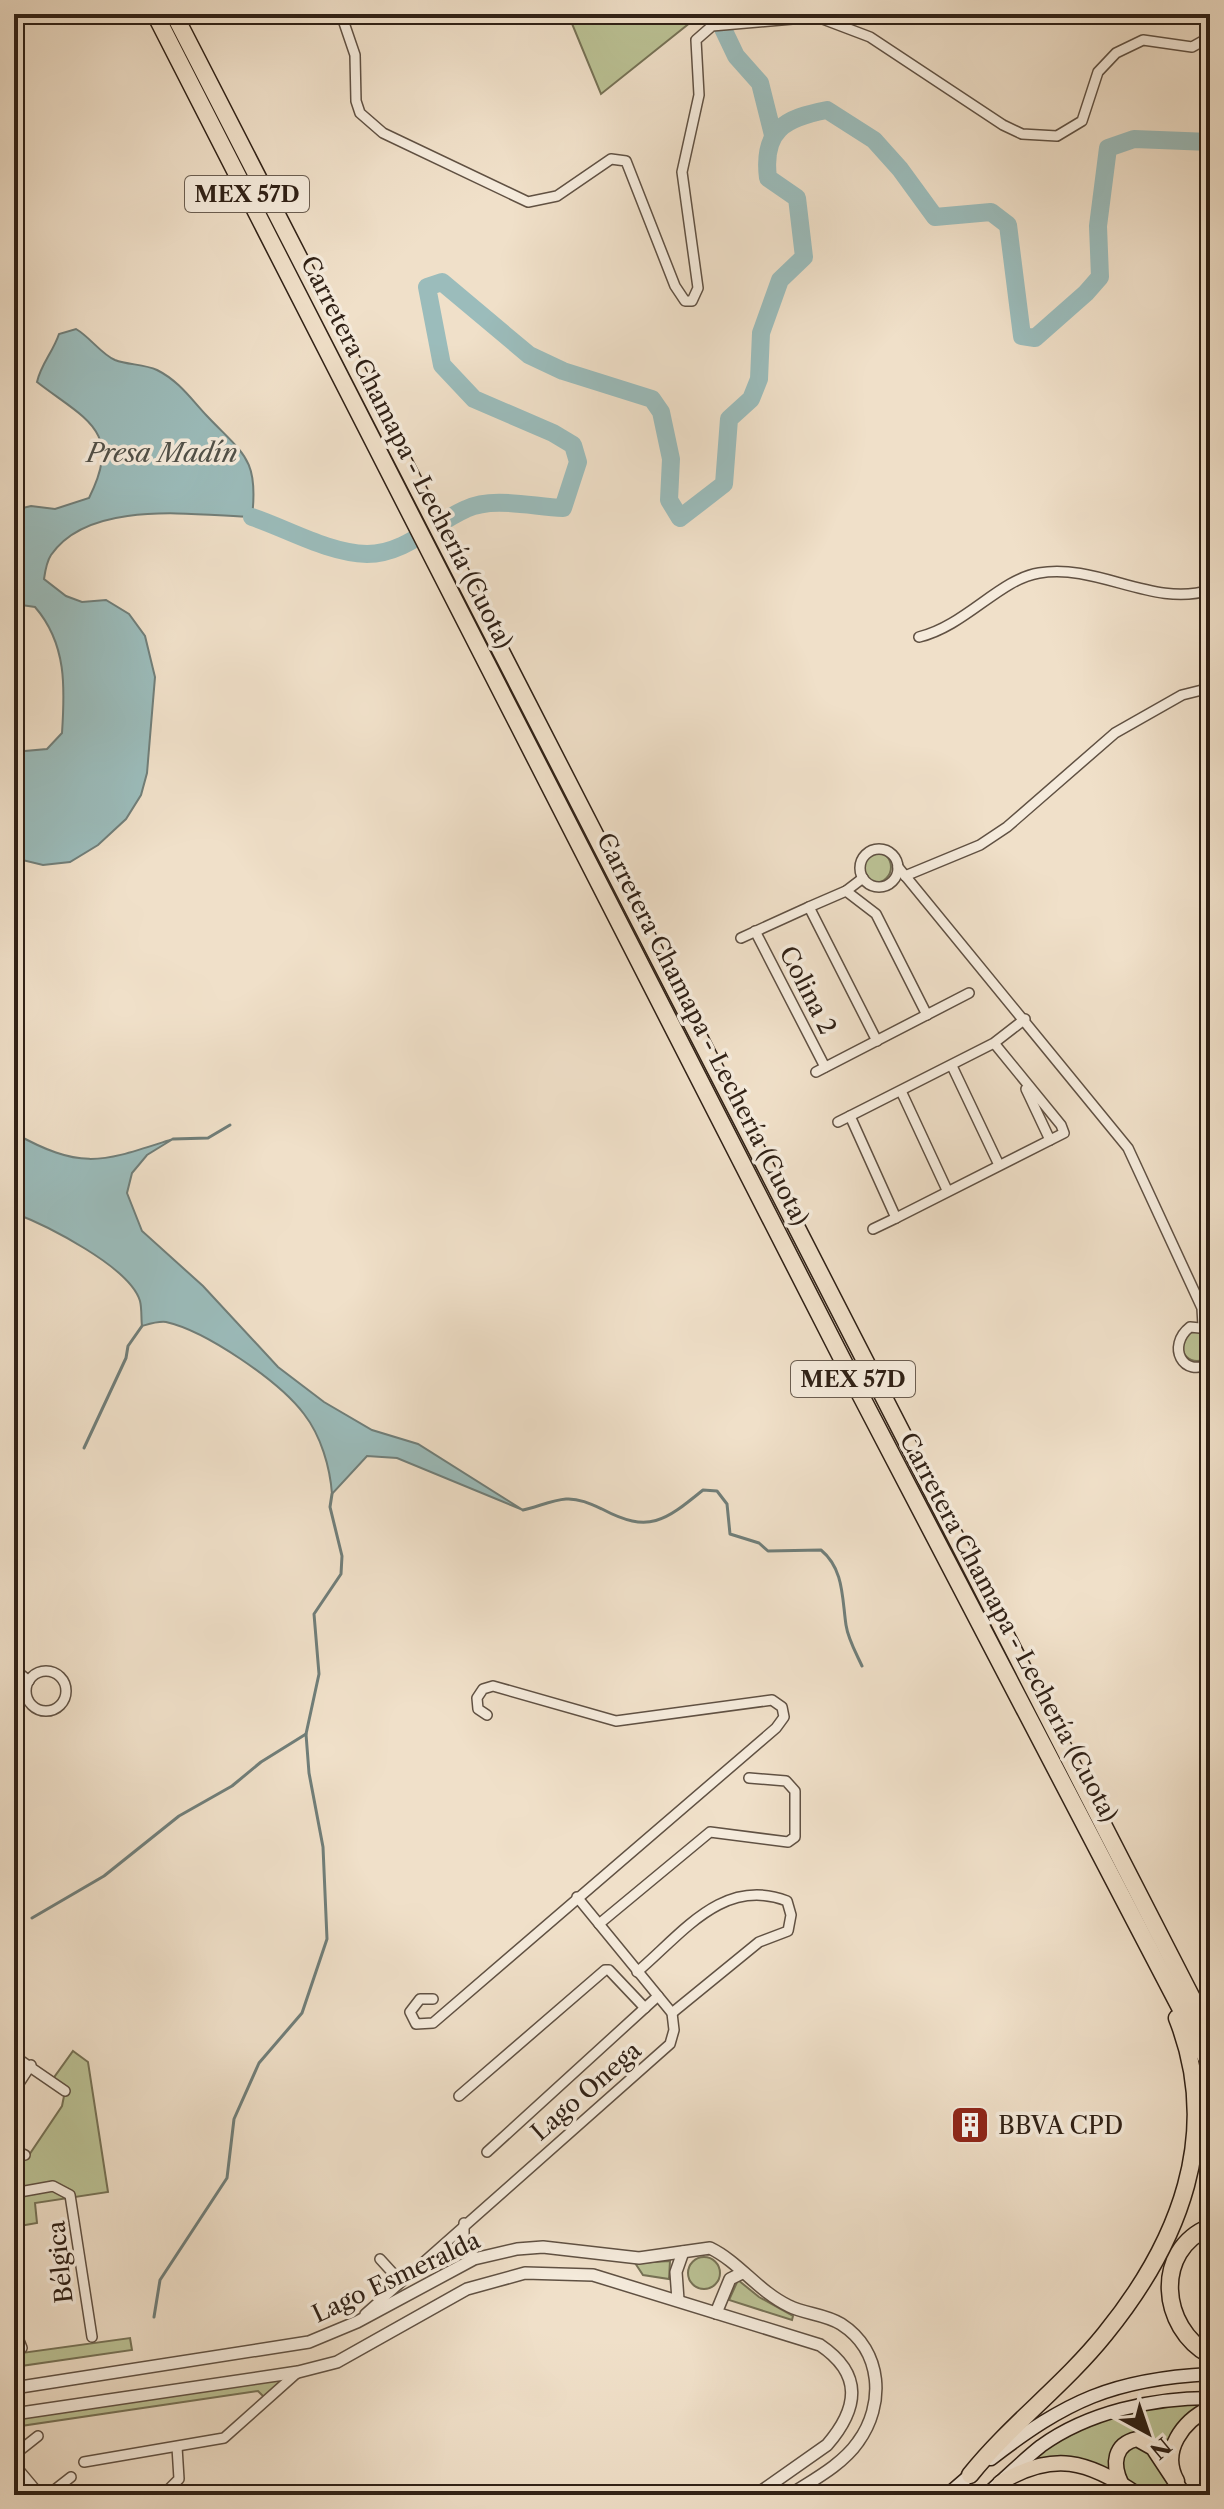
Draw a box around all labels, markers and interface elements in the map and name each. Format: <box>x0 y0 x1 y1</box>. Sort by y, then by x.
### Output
road number: MEX 57D <box>185 176 309 212</box>
street label: Carretera Chamapa - Lechería (Cuota) <box>295 251 519 653</box>
water label: Presa Madín <box>84 437 238 469</box>
street label: Carretera Chamapa - Lechería (Cuota) <box>591 828 815 1230</box>
street label: Colina 2 <box>773 941 843 1039</box>
road number: MEX 57D <box>791 1361 915 1397</box>
street label: Carretera Chamapa - Lechería (Cuota) <box>894 1427 1124 1827</box>
street label: Lago Onega <box>525 2035 647 2146</box>
building icon: BBVA CPD <box>949 2104 991 2146</box>
place label: BBVA CPD <box>998 2111 1123 2140</box>
street label: Bélgica <box>41 2219 79 2305</box>
street label: Lago Esmeralda <box>307 2225 485 2329</box>
north arrow <box>1108 2393 1188 2473</box>
text: N <box>1145 2431 1177 2464</box>

